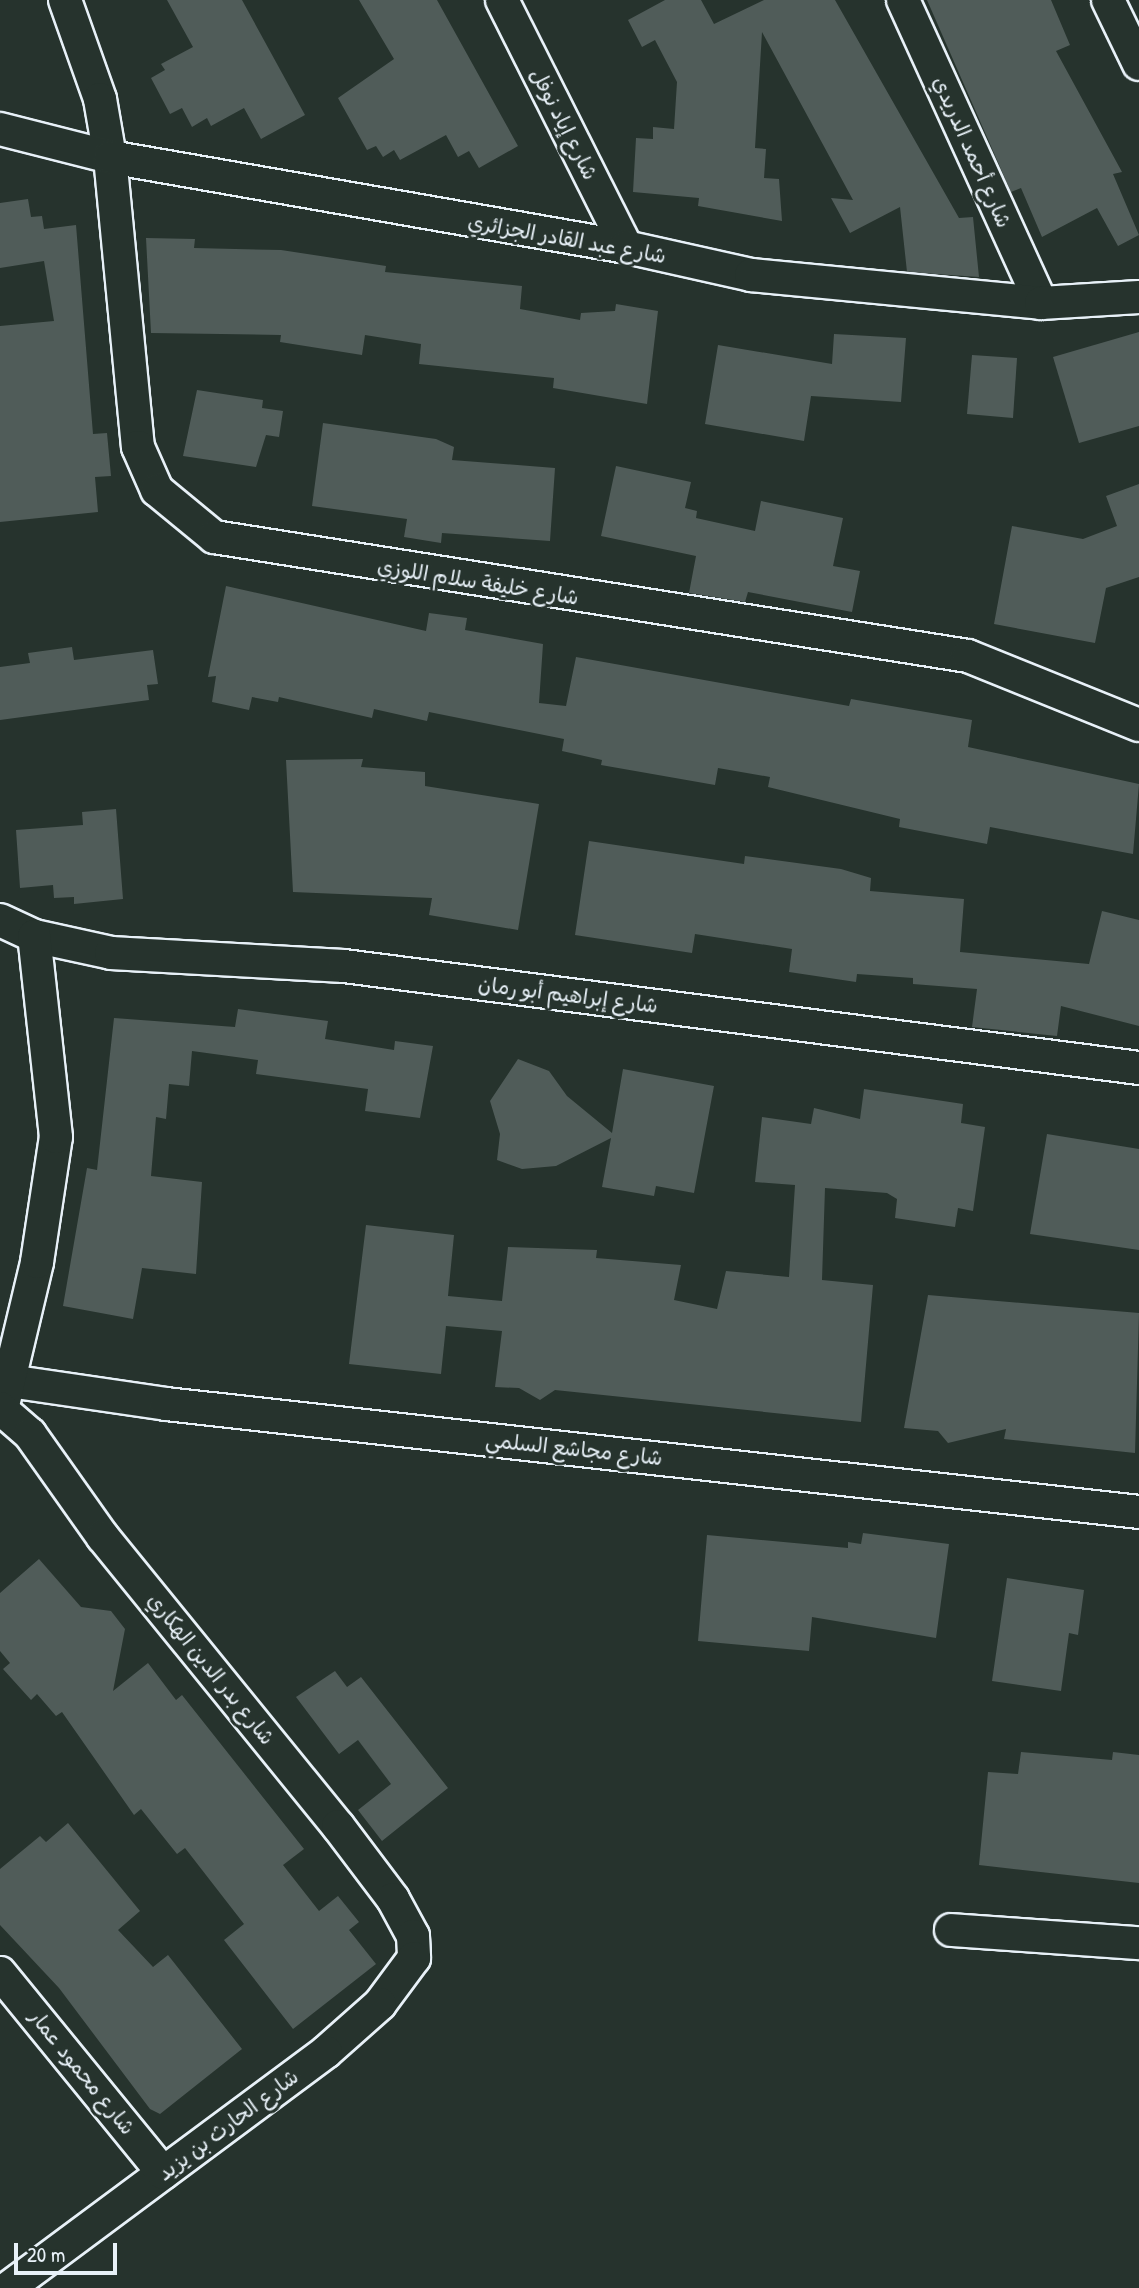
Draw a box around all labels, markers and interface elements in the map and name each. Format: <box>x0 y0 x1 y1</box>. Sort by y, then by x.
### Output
street label: شارع إياد نوفل <box>525 64 603 184</box>
street label: شارع أحمد الدريدي <box>927 72 1017 232</box>
street label: شارع عبد القادر الجزائري <box>466 209 668 269</box>
street label: شارع خليفة سلام اللوزي <box>376 554 580 610</box>
street label: شارع إبراهيم أبو رمان <box>477 971 659 1019</box>
street label: شارع مجاشع السلمي <box>484 1427 664 1471</box>
street label: شارع بدر الدين الهكاري <box>142 1588 280 1750</box>
street label: شارع محمود عمار <box>24 2004 140 2140</box>
street label: شارع الحارث بن يزيد <box>153 2064 303 2186</box>
scale bar <box>18 2228 121 2272</box>
text: 20 m <box>27 2240 65 2269</box>

